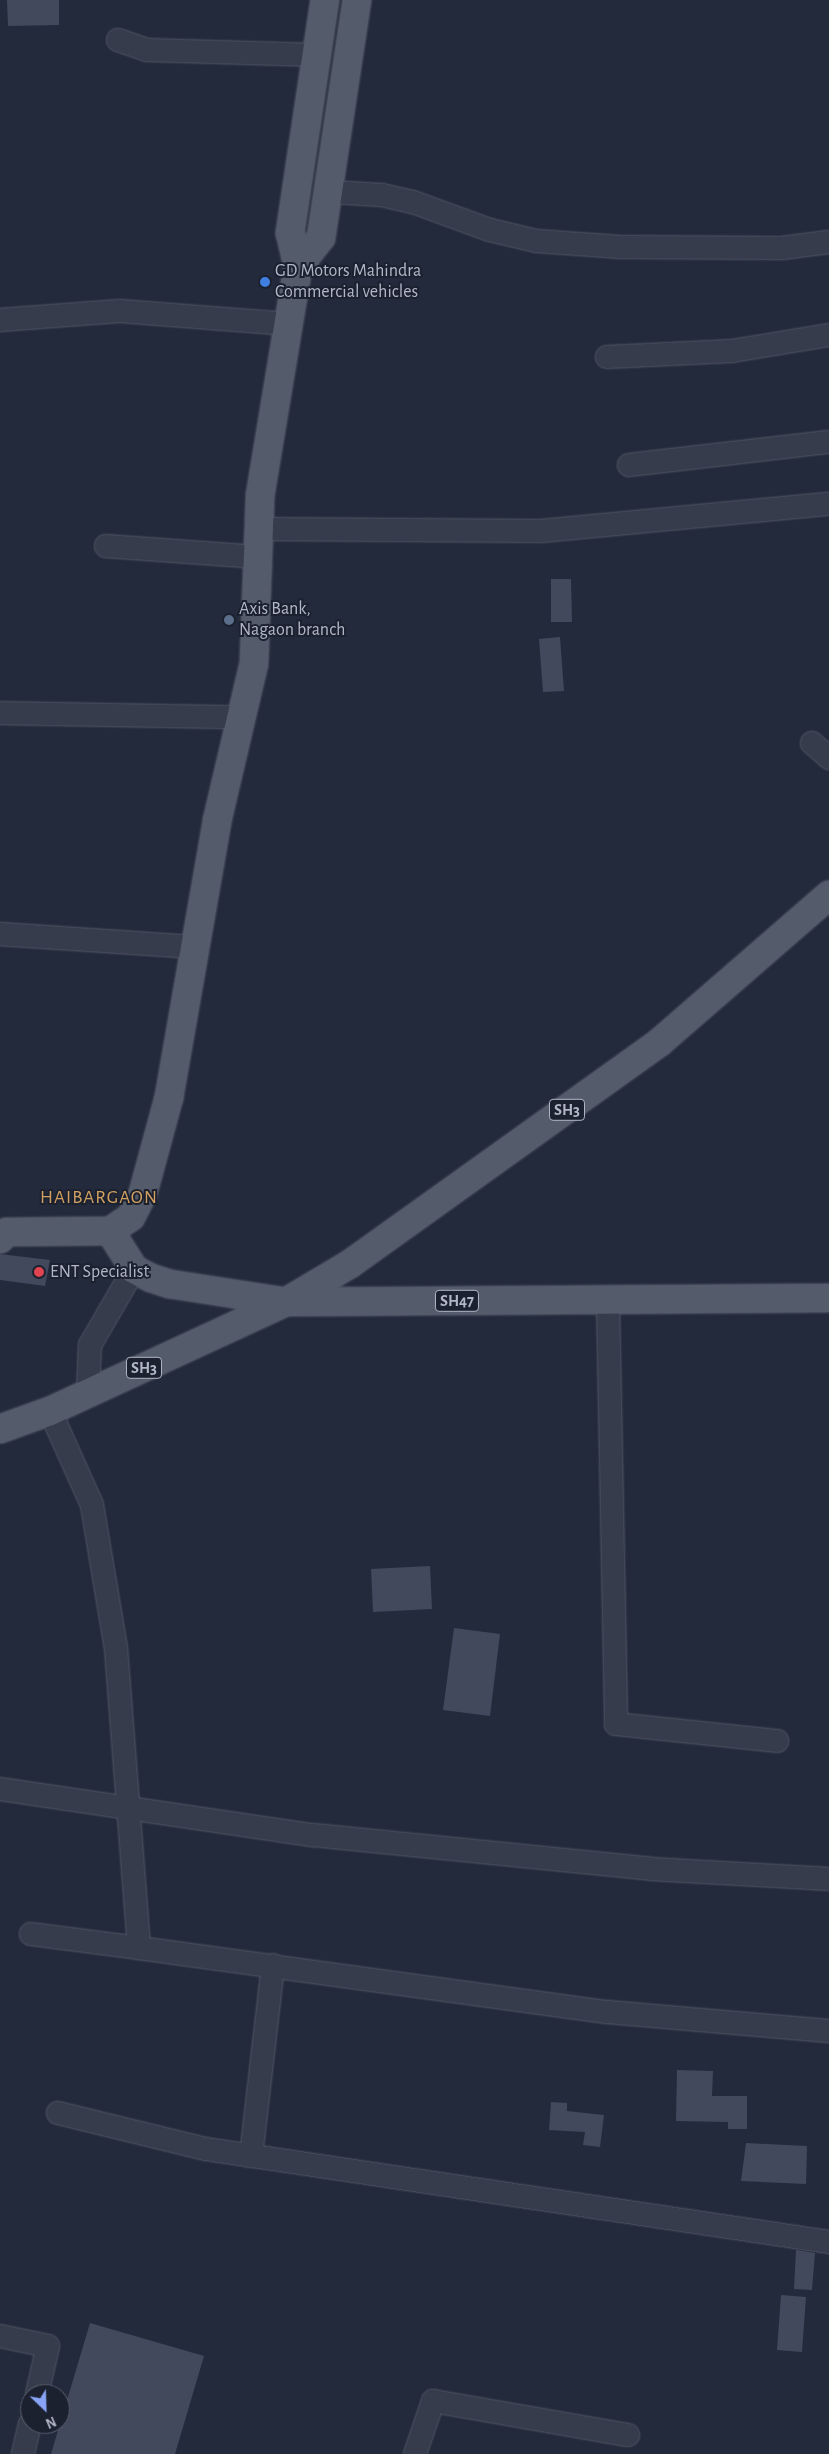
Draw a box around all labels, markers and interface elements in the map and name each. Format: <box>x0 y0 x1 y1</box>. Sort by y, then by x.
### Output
place label: GD Motors Mahindra Commercial vehicles <box>275 261 421 304</box>
marker: GD Motors Mahindra Commercial vehicles <box>259 276 271 288</box>
place label: Axis Bank, Nagaon branch <box>239 599 345 642</box>
marker: Axis Bank, Nagaon branch <box>223 614 235 626</box>
road number: SH3 <box>548 1096 586 1124</box>
district label: HAIBARGAON <box>39 1187 159 1209</box>
place label: ENT Specialist <box>50 1261 149 1283</box>
marker: ENT Specialist <box>32 1265 46 1279</box>
road number: SH47 <box>434 1288 480 1314</box>
road number: SH3 <box>125 1355 163 1382</box>
north arrow <box>20 2384 70 2434</box>
text: N <box>43 2413 58 2430</box>

